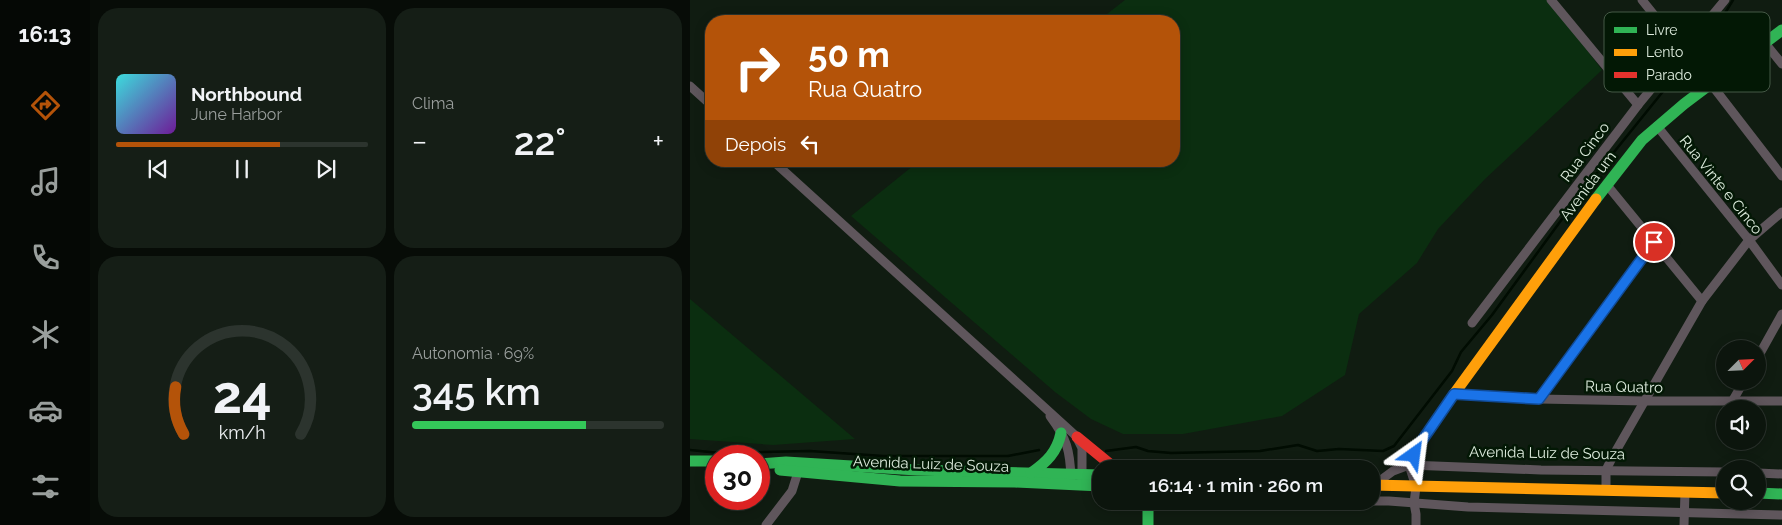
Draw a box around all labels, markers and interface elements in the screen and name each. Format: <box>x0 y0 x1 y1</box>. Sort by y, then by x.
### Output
legend <box>1604 12 1770 92</box>
text: 16:13 <box>19 21 71 47</box>
text: Livre <box>1646 22 1678 38</box>
text: 50 m <box>808 34 890 75</box>
icon: right <box>725 35 790 100</box>
text: Lento <box>1646 44 1683 60</box>
text: Parado <box>1646 67 1692 83</box>
text: Rua Quatro <box>808 76 922 102</box>
text: Northbound <box>191 83 302 105</box>
icon: directions <box>28 88 63 123</box>
text: Clima <box>412 94 454 113</box>
text: June Harbor <box>191 105 282 124</box>
text: 22° <box>514 119 566 164</box>
street label: Rua Cinco <box>1557 119 1613 185</box>
text: − <box>412 125 427 158</box>
text: + <box>652 125 664 158</box>
icon: left <box>796 130 824 158</box>
street label: Rua Vinte e Cinco <box>1676 132 1766 238</box>
text: Depois <box>725 133 786 155</box>
street label: Avenida um <box>1556 148 1620 224</box>
icon: previous <box>144 155 172 183</box>
icon: pause <box>228 155 256 183</box>
icon: next <box>312 155 340 183</box>
icon: music <box>28 164 63 199</box>
pin <box>1633 221 1675 263</box>
icon: arrive <box>1640 228 1668 256</box>
icon: phone <box>28 240 63 275</box>
icon: climate <box>28 317 63 352</box>
north arrow <box>1716 340 1766 390</box>
map controls <box>1716 340 1766 510</box>
text: Autonomia · 69% <box>412 344 534 363</box>
text: 24 <box>212 364 272 425</box>
text: 345 km <box>412 369 541 414</box>
street label: Rua Quatro <box>1585 377 1663 397</box>
icon: car <box>28 393 63 428</box>
button: sound <box>1716 400 1766 450</box>
text: km/h <box>218 422 266 443</box>
position arrow <box>1387 428 1439 480</box>
street label: Avenida Luiz de Souza <box>1469 443 1625 463</box>
speed limit sign: 30 <box>705 445 770 510</box>
street label: Avenida Luiz de Souza <box>853 452 1009 476</box>
button: search <box>1716 460 1766 510</box>
icon: filters <box>28 469 63 504</box>
text: 16:14 · 1 min · 260 m <box>1149 474 1323 496</box>

